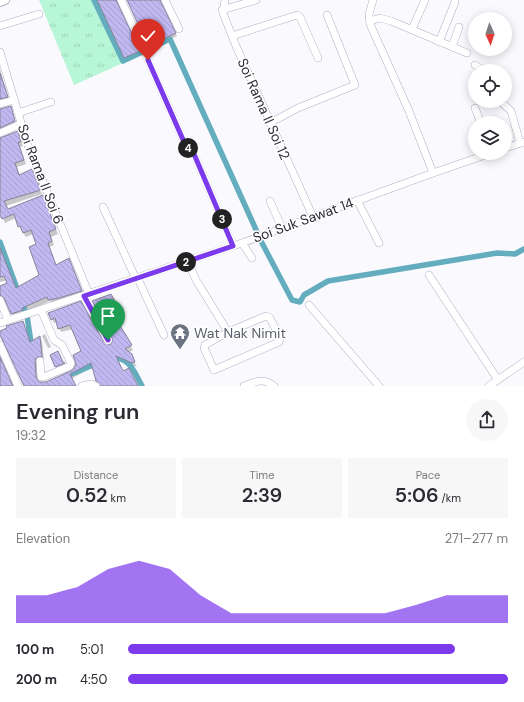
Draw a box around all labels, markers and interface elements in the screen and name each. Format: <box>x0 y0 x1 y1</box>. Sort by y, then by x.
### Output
north arrow <box>468 12 512 56</box>
map controls <box>468 12 512 160</box>
pin <box>131 19 165 60</box>
icon: check <box>137 25 159 47</box>
street label: Soi Rama II Soi 12 <box>234 55 294 163</box>
button: locate <box>468 64 512 108</box>
button: layers <box>468 116 512 160</box>
street label: Soi Rama II Soi 6 <box>14 121 68 227</box>
pin: 4 <box>178 138 198 158</box>
text: 4 <box>184 141 192 155</box>
street label: Soi Suk Sawat 14 <box>250 193 356 247</box>
pin: 3 <box>212 209 232 229</box>
text: 3 <box>219 212 225 226</box>
pin: 2 <box>176 252 196 272</box>
text: 2 <box>183 255 189 269</box>
pin <box>91 299 125 340</box>
icon: arrive <box>97 305 119 327</box>
temple icon: Wat Nak Nimit <box>169 322 191 350</box>
place label: Wat Nak Nimit <box>194 324 286 342</box>
text: Evening run <box>16 397 139 426</box>
button: share <box>466 399 508 441</box>
text: 19:32 <box>16 427 46 444</box>
text: Distance <box>74 468 118 482</box>
text: Time <box>250 468 274 482</box>
text: Pace <box>416 468 440 482</box>
text: 0.52 <box>66 482 108 508</box>
text: 2:39 <box>242 482 282 508</box>
text: 5:06 <box>395 482 439 508</box>
text: km <box>108 491 126 505</box>
text: /km <box>439 491 461 505</box>
text: Elevation <box>16 530 70 547</box>
text: 271–277 m <box>445 530 508 547</box>
text: 100 m <box>16 641 54 658</box>
text: 5:01 <box>80 641 104 658</box>
text: 200 m <box>16 671 57 688</box>
text: 4:50 <box>80 671 107 688</box>

